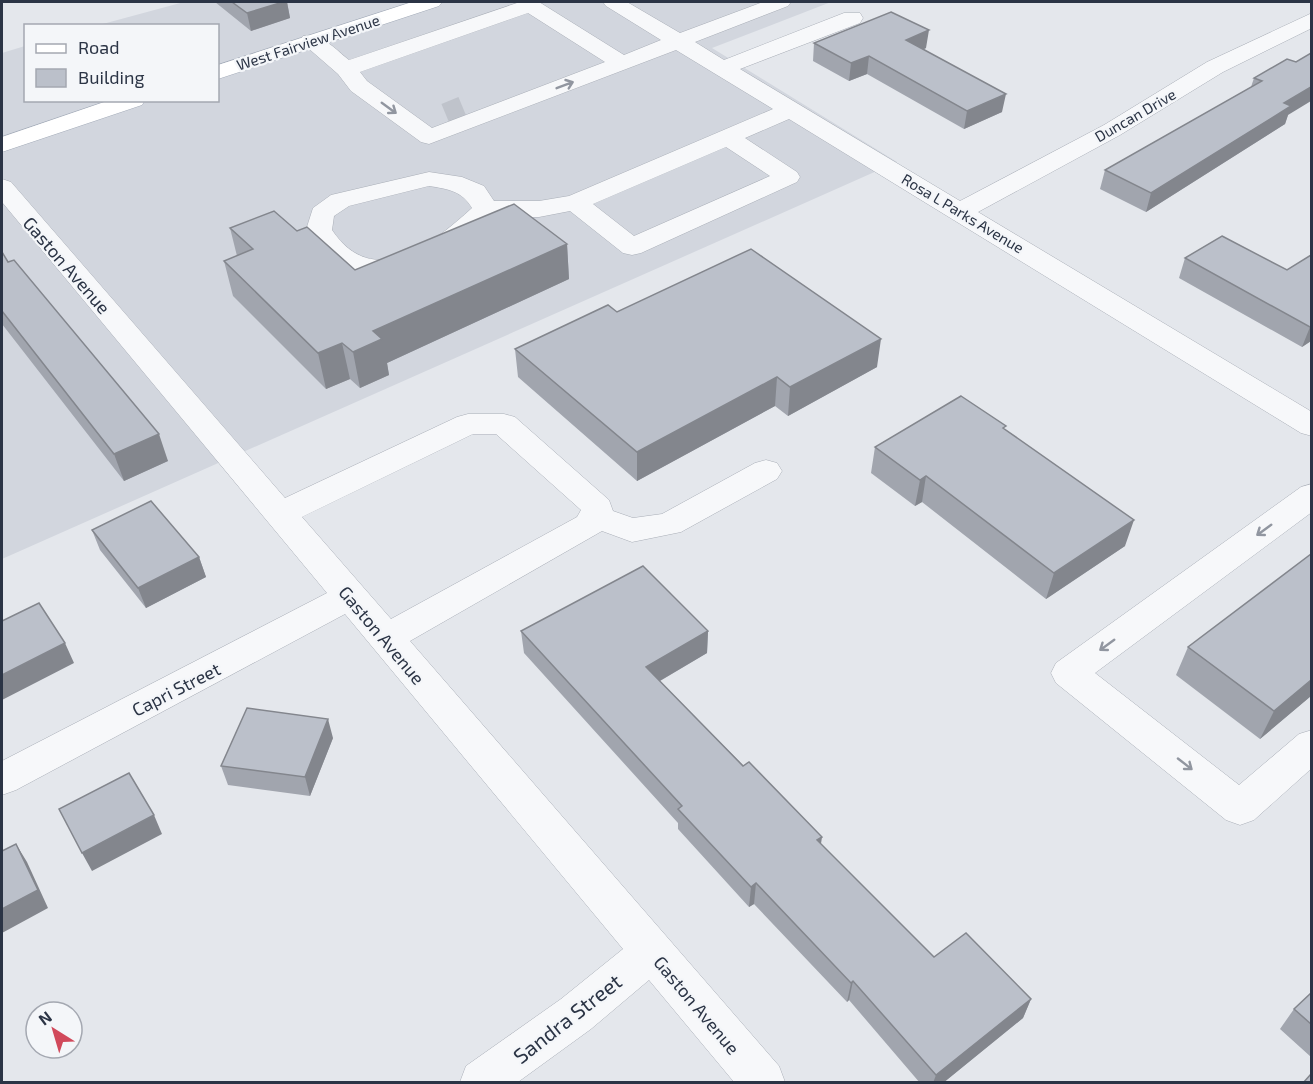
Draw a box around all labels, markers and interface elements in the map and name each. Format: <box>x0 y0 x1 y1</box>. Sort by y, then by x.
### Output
street label: West Fairview Avenue <box>234 10 382 74</box>
legend <box>24 24 219 102</box>
text: Road <box>78 36 119 58</box>
text: Building <box>78 66 145 88</box>
one-way arrow <box>555 79 574 90</box>
street label: Duncan Drive <box>1091 85 1179 145</box>
one-way arrow <box>381 102 397 114</box>
street label: Rosa L Parks Avenue <box>899 169 1027 257</box>
street label: Gaston Avenue <box>19 212 115 318</box>
one-way arrow <box>1257 524 1273 536</box>
street label: Gaston Avenue <box>334 581 430 689</box>
one-way arrow <box>1099 639 1115 651</box>
street label: Capri Street <box>128 657 224 721</box>
one-way arrow <box>1176 758 1192 771</box>
street label: Gaston Avenue <box>649 951 745 1059</box>
street label: Sandra Street <box>508 968 626 1068</box>
north arrow <box>24 1000 84 1060</box>
text: N <box>34 1007 55 1029</box>

